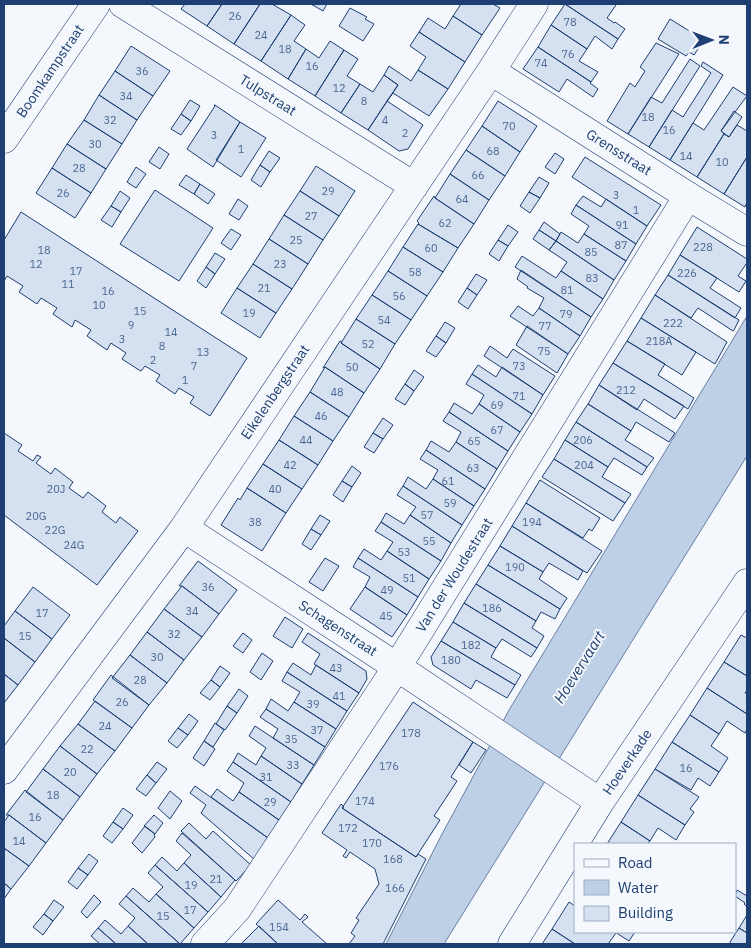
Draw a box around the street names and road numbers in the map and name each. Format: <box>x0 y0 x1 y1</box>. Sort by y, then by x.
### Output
street label: Boomkampstraat <box>12 21 88 121</box>
street label: Tulpstraat <box>236 70 300 120</box>
street label: Grensstraat <box>583 125 655 179</box>
street label: Eikelenbergstraat <box>237 341 313 443</box>
street label: Van der Woudestraat <box>412 514 497 636</box>
street label: Schagenstraat <box>295 596 381 660</box>
street label: Hoeverkade <box>598 725 656 798</box>

